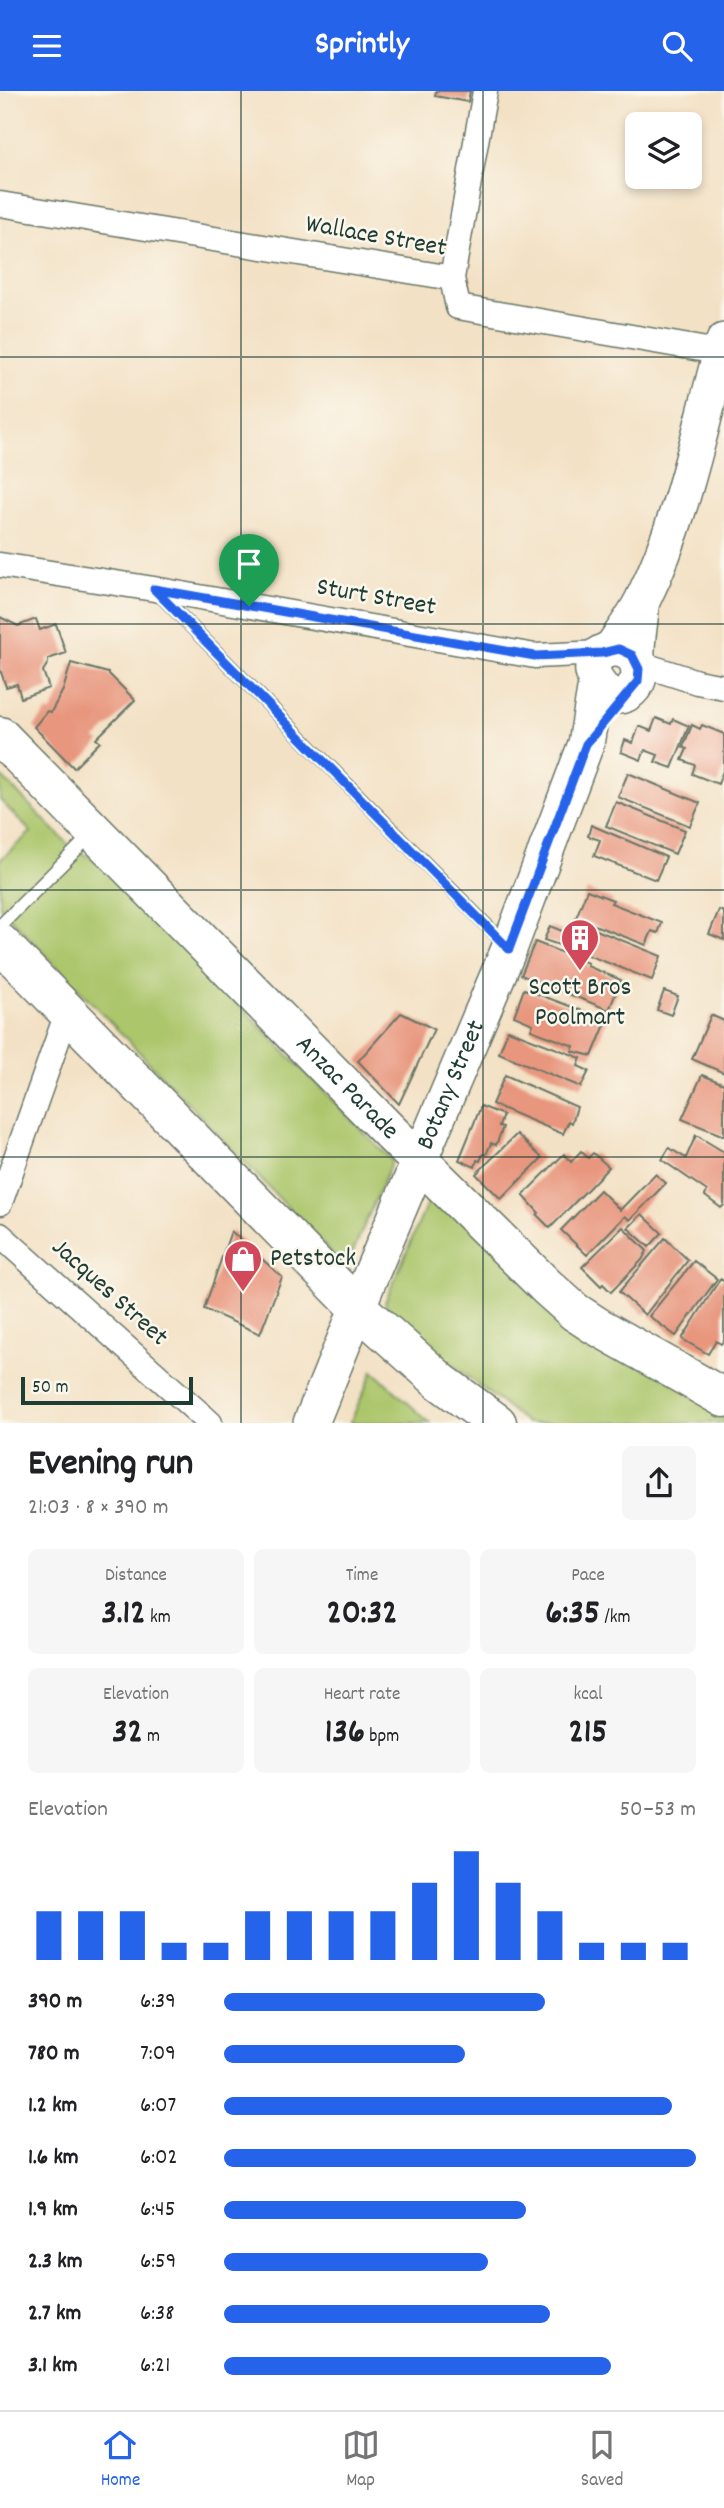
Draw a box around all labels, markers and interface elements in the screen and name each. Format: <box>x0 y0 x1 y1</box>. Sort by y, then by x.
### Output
text: Sprintly <box>315 23 409 69</box>
icon: menu <box>28 27 66 65</box>
icon: search <box>658 27 696 65</box>
map controls <box>625 112 702 189</box>
button: layers <box>625 112 702 189</box>
street label: Wallace Street <box>303 206 450 268</box>
pin <box>219 534 279 606</box>
icon: arrive <box>230 545 268 583</box>
street label: Sturt Street <box>313 569 439 627</box>
building icon: Scott Bros Poolmart <box>559 917 601 972</box>
place label: Scott Bros Poolmart <box>528 970 632 1037</box>
street label: Botany Street <box>408 1014 495 1156</box>
street label: Anzac Parade <box>286 1027 407 1149</box>
street label: Jacques Street <box>42 1230 176 1356</box>
shop icon: Petstock <box>222 1238 264 1293</box>
place label: Petstock <box>270 1241 356 1278</box>
scale bar <box>21 1374 192 1406</box>
text: 50 m <box>32 1375 69 1402</box>
text: Evening run <box>28 1438 193 1493</box>
button: share <box>622 1446 696 1520</box>
text: 21:03 · 8 × 390 m <box>28 1492 169 1525</box>
text: Distance <box>105 1563 167 1590</box>
text: Time <box>346 1563 378 1590</box>
text: Pace <box>571 1563 605 1590</box>
text: 3.12 <box>101 1590 146 1640</box>
text: 20:32 <box>326 1590 398 1640</box>
text: 6:35 <box>545 1590 600 1640</box>
text: km <box>146 1605 171 1632</box>
text: /km <box>600 1605 631 1632</box>
text: Elevation <box>103 1682 169 1709</box>
text: Heart rate <box>324 1682 400 1709</box>
text: kcal <box>574 1682 602 1709</box>
text: 32 <box>112 1709 143 1759</box>
text: 136 <box>325 1709 365 1759</box>
text: 215 <box>568 1709 608 1759</box>
text: m <box>143 1724 160 1751</box>
text: bpm <box>365 1724 399 1751</box>
text: Elevation <box>28 1794 108 1827</box>
text: 50–53 m <box>619 1794 696 1827</box>
text: 390 m <box>28 1986 82 2019</box>
text: 6:39 <box>140 1986 176 2019</box>
text: 780 m <box>28 2038 80 2071</box>
text: 7:09 <box>140 2038 176 2071</box>
text: 1.2 km <box>28 2090 77 2123</box>
text: 6:07 <box>140 2090 176 2123</box>
text: 1.6 km <box>28 2142 79 2175</box>
text: 6:02 <box>140 2142 178 2175</box>
text: 1.9 km <box>28 2194 78 2227</box>
text: 6:45 <box>140 2194 175 2227</box>
text: 2.3 km <box>28 2246 83 2279</box>
text: 6:59 <box>140 2246 176 2279</box>
text: 2.7 km <box>28 2298 81 2331</box>
text: 6:38 <box>140 2298 175 2331</box>
text: 3.1 km <box>28 2350 78 2383</box>
text: 6:21 <box>140 2350 170 2383</box>
tab: Home <box>101 2426 140 2495</box>
tab: Map <box>342 2426 380 2495</box>
tab: Saved <box>581 2426 623 2495</box>

